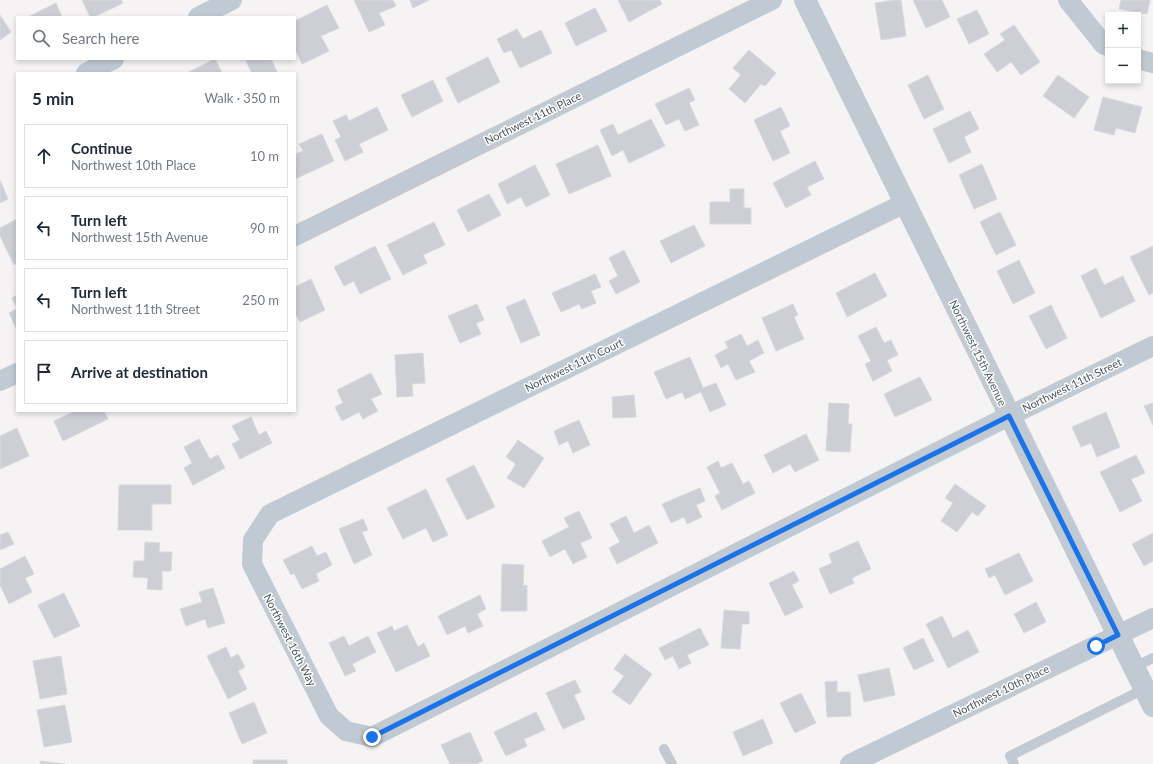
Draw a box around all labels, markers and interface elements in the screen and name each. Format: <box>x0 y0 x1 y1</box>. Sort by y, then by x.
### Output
map controls <box>1105 12 1141 84</box>
button: + <box>1105 12 1141 48</box>
search box <box>16 16 296 60</box>
icon: search <box>30 27 52 49</box>
text: Search here <box>62 29 139 47</box>
button: − <box>1105 48 1141 84</box>
text: 5 min <box>32 88 74 109</box>
street label: Northwest 11th Place <box>482 88 583 147</box>
text: Walk · 350 m <box>204 90 280 106</box>
text: Continue <box>71 139 132 157</box>
icon: ahead <box>33 145 55 167</box>
text: 10 m <box>250 148 279 164</box>
text: Northwest 10th Place <box>71 157 196 173</box>
text: Turn left <box>71 211 127 229</box>
icon: left <box>33 217 55 239</box>
text: 90 m <box>250 220 279 236</box>
text: Northwest 15th Avenue <box>71 229 208 245</box>
text: Turn left <box>71 283 127 301</box>
icon: left <box>33 289 55 311</box>
text: 250 m <box>242 292 279 308</box>
street label: Northwest 15th Avenue <box>947 298 1010 408</box>
text: Northwest 11th Street <box>71 301 200 317</box>
street label: Northwest 11th Court <box>523 335 625 394</box>
street label: Northwest 11th Street <box>1020 355 1124 414</box>
icon: arrive <box>33 361 55 383</box>
text: Arrive at destination <box>71 363 208 381</box>
street label: Northwest 16th Way <box>262 592 319 688</box>
route start <box>1087 637 1105 655</box>
street label: Northwest 10th Place <box>950 661 1051 720</box>
route end <box>363 728 381 746</box>

